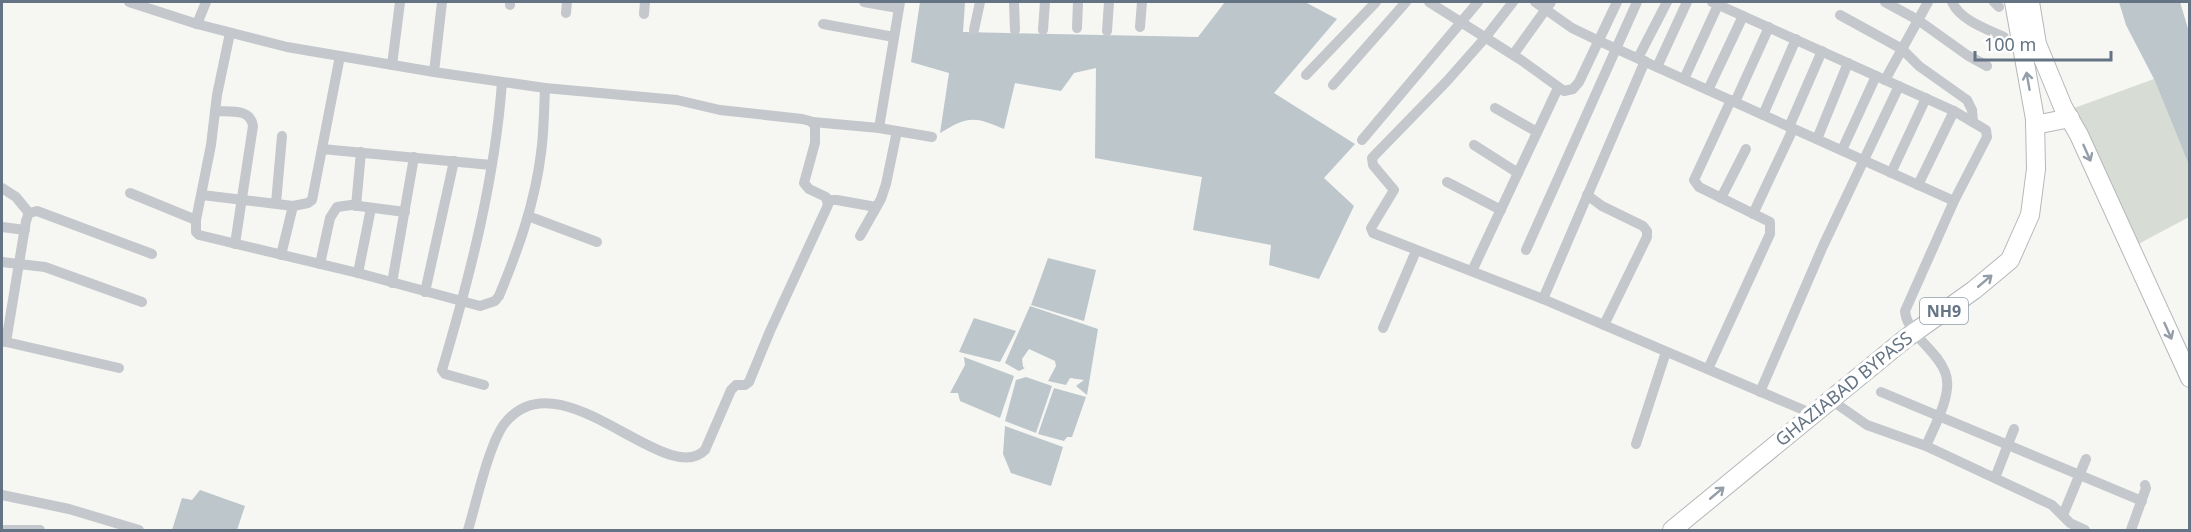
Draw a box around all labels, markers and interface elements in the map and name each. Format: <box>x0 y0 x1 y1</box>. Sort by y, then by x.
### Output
scale bar <box>1975 24 2112 62</box>
text: 100 m <box>1984 32 2036 56</box>
one-way arrow <box>2023 72 2034 92</box>
one-way arrow <box>2082 144 2094 162</box>
one-way arrow <box>1977 274 1993 287</box>
road number: NH9 <box>1920 298 1968 324</box>
one-way arrow <box>2163 321 2174 339</box>
street label: GHAZIABAD BYPASS <box>1770 325 1917 451</box>
one-way arrow <box>1709 487 1725 500</box>

